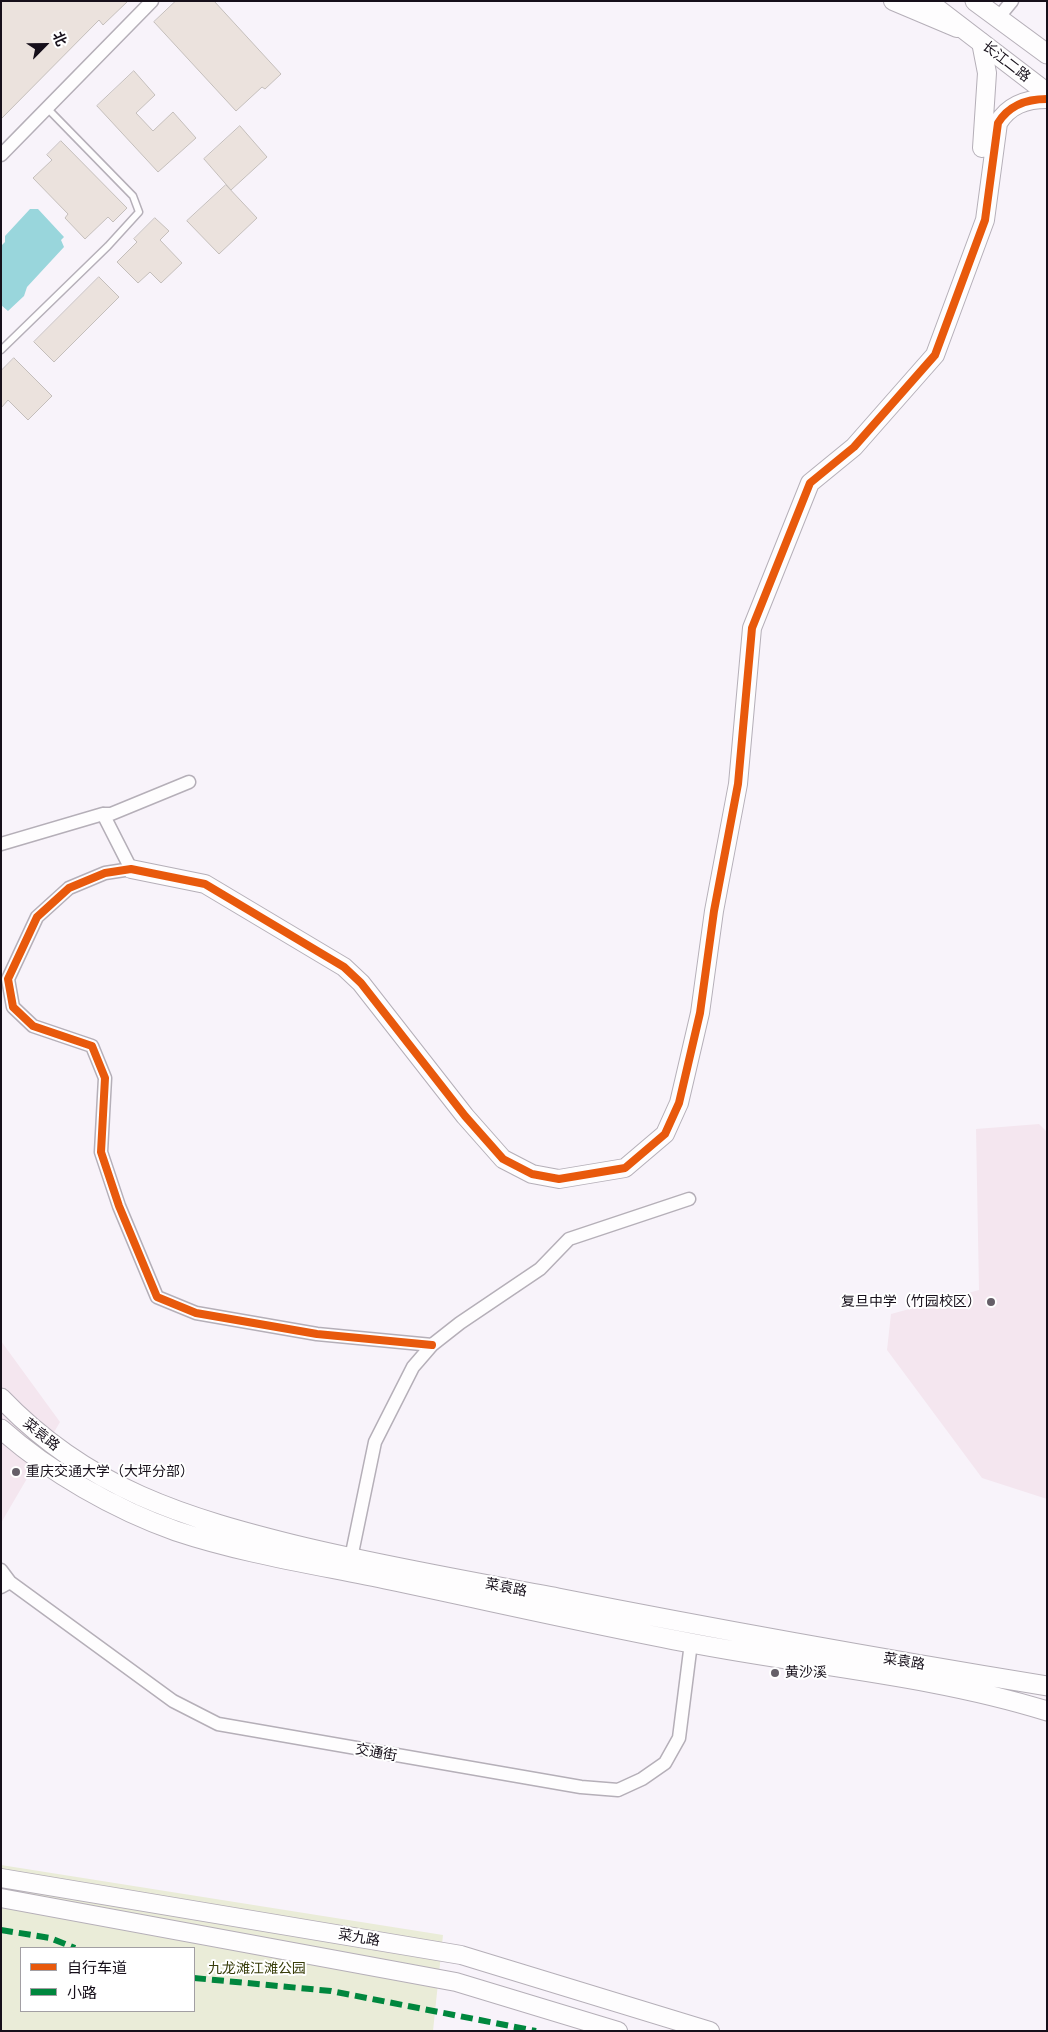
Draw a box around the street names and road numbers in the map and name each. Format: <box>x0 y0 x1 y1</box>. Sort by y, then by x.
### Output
street label: 长江二路 <box>979 38 1033 86</box>
street label: 菜袁路 <box>19 1415 63 1455</box>
street label: 菜袁路 <box>484 1576 528 1600</box>
street label: 菜袁路 <box>882 1650 926 1674</box>
street label: 交通街 <box>354 1741 398 1765</box>
street label: 菜九路 <box>337 1926 381 1950</box>

